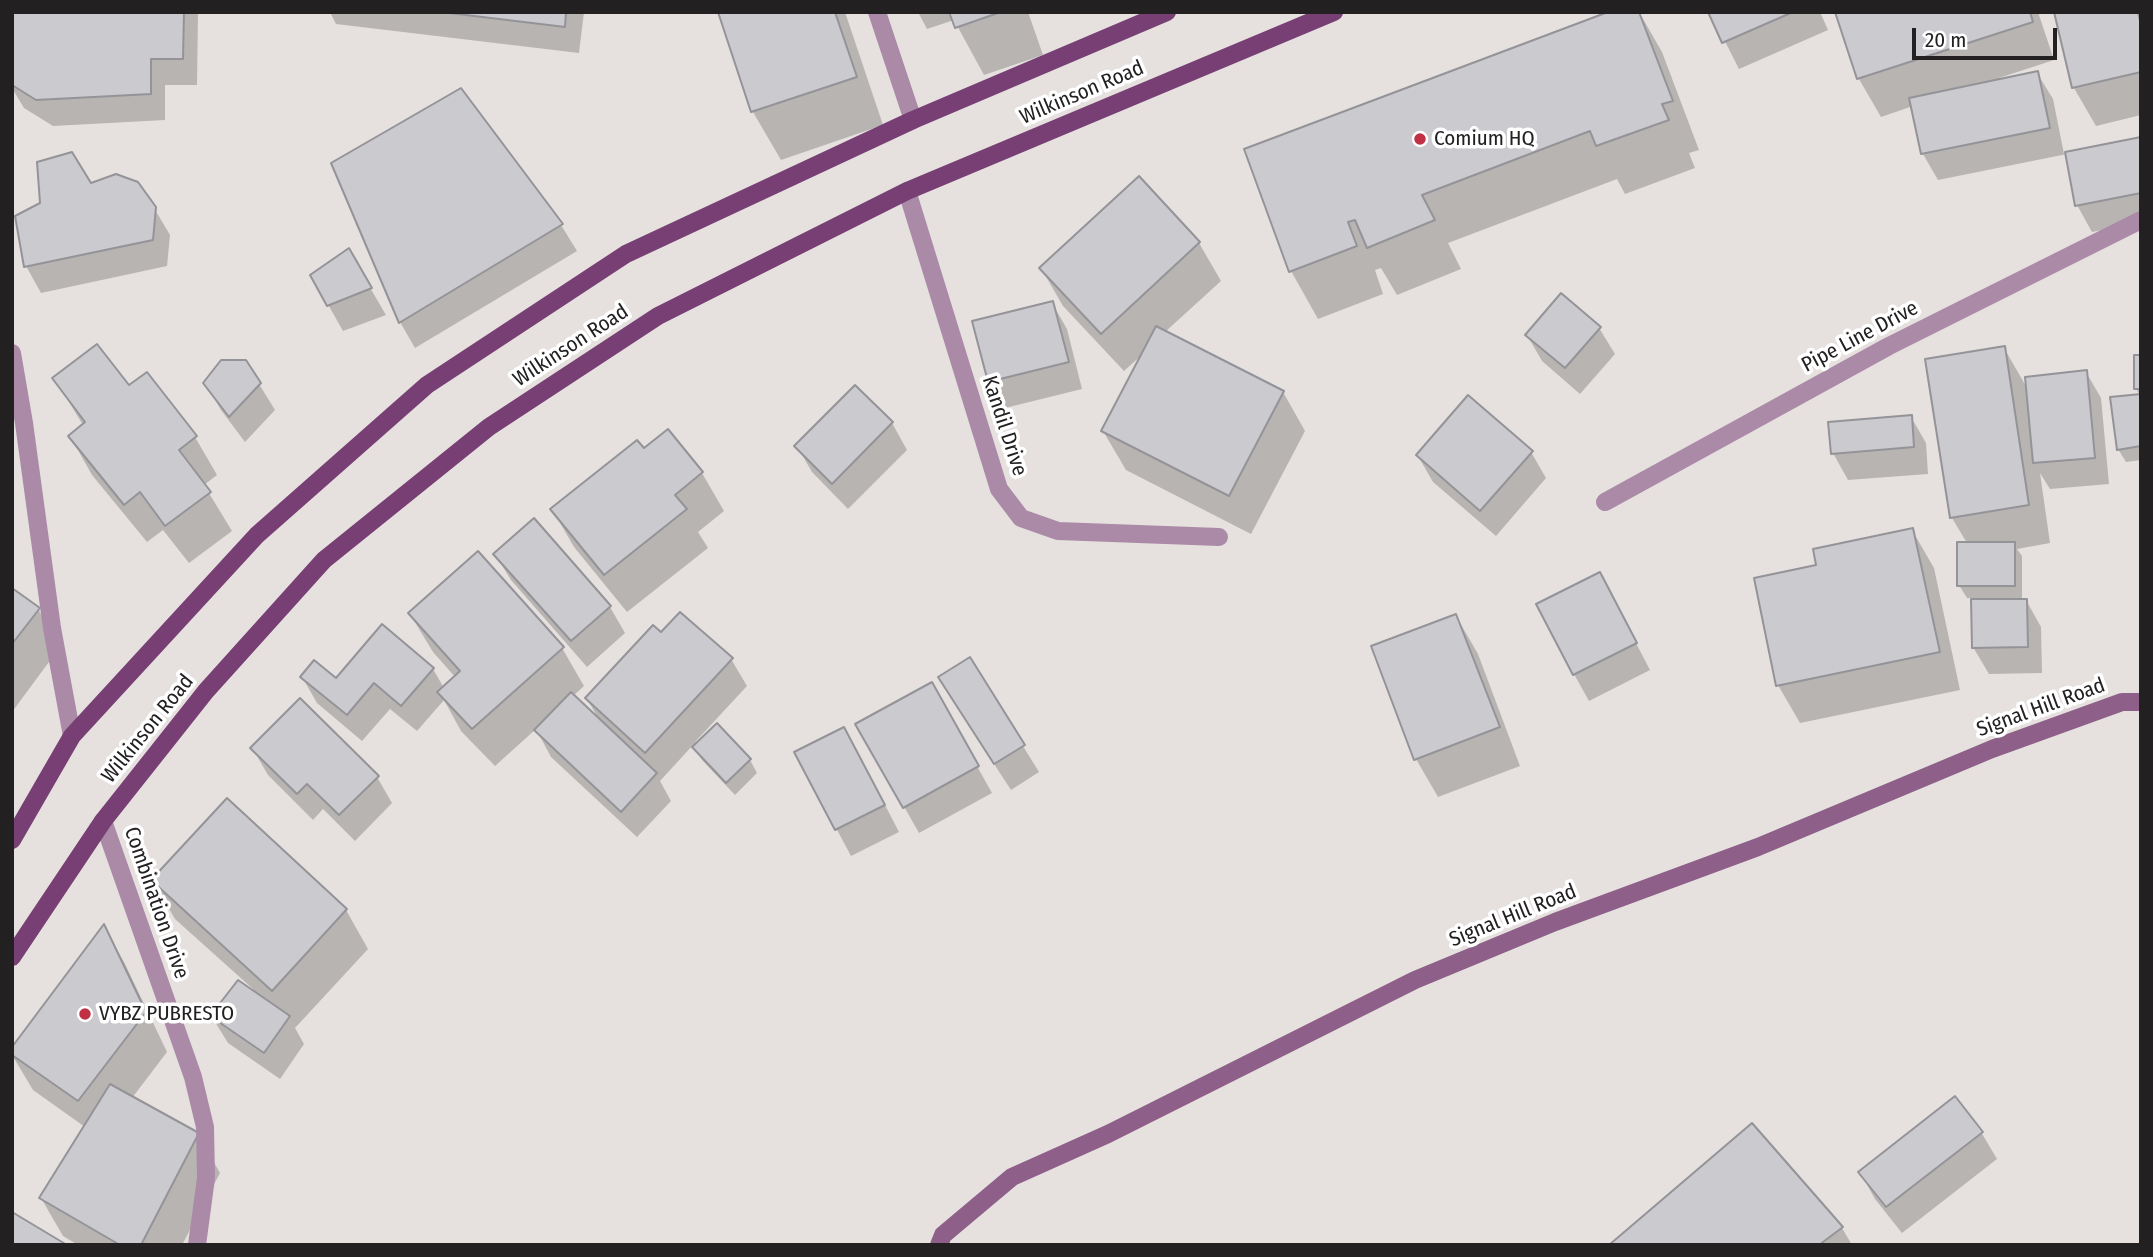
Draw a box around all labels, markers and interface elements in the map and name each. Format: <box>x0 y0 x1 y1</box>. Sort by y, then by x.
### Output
scale bar <box>1915 14 2060 58</box>
text: 20 m <box>1925 27 1966 53</box>
street label: Wilkinson Road <box>1016 56 1148 130</box>
place label: Comium HQ <box>1434 126 1535 152</box>
marker: Comium HQ <box>1412 131 1428 147</box>
street label: Pipe Line Drive <box>1797 296 1923 378</box>
street label: Wilkinson Road <box>509 299 633 393</box>
street label: Kandil Drive <box>976 373 1032 479</box>
street label: Wilkinson Road <box>97 670 199 788</box>
street label: Signal Hill Road <box>1973 673 2109 743</box>
street label: Combination Drive <box>118 824 194 982</box>
street label: Signal Hill Road <box>1446 879 1580 953</box>
place label: VYBZ PUBRESTO <box>99 1001 234 1027</box>
marker: VYBZ PUBRESTO <box>77 1006 93 1022</box>

